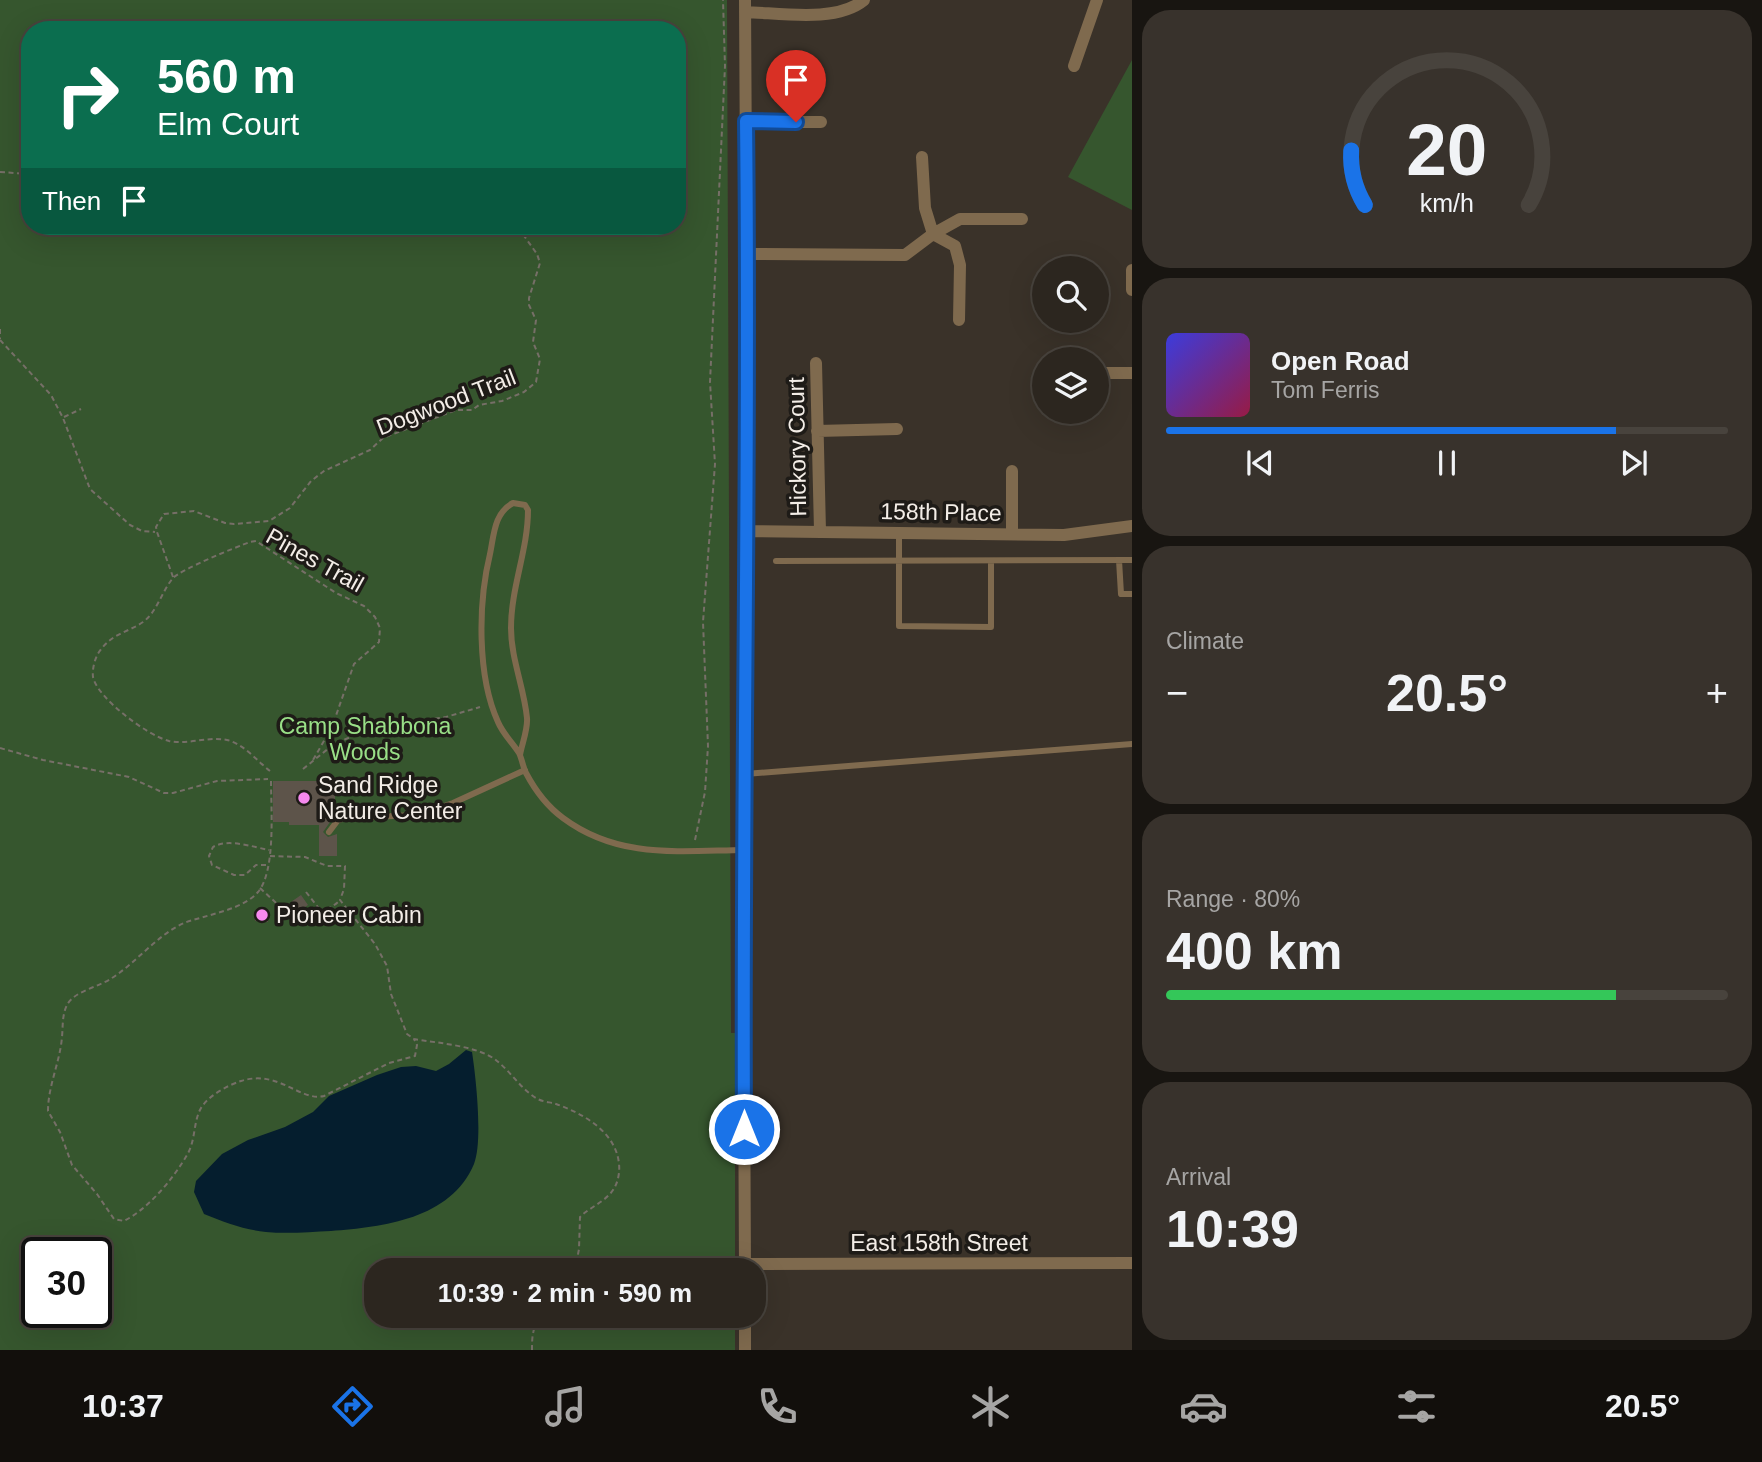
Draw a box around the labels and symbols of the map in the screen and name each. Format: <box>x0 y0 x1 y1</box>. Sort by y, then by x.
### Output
pin <box>766 50 826 122</box>
street label: Dogwood Trail <box>373 364 519 440</box>
street label: Hickory Court <box>783 377 811 517</box>
street label: 158th Place <box>880 498 1002 526</box>
street label: Pines Trail <box>262 523 368 597</box>
park label: Camp Shabbona Woods <box>279 713 452 765</box>
place label: Sand Ridge Nature Center <box>318 772 463 824</box>
marker: Sand Ridge Nature Center <box>296 790 312 806</box>
place label: Pioneer Cabin <box>276 902 422 928</box>
marker: Pioneer Cabin <box>254 907 270 923</box>
position arrow <box>707 1092 781 1166</box>
street label: East 158th Street <box>850 1230 1028 1256</box>
speed limit sign: 30 <box>21 1237 112 1328</box>

